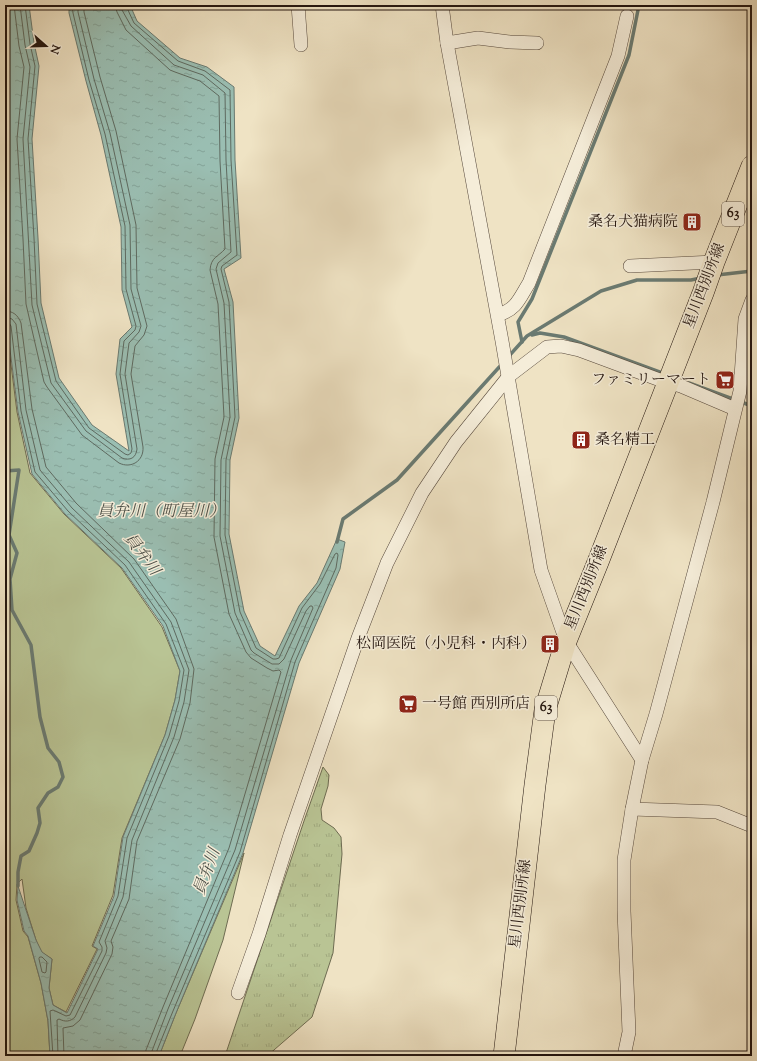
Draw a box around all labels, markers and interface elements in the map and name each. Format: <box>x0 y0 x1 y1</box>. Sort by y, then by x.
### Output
north arrow <box>26 26 66 66</box>
text: N <box>45 41 64 56</box>
road number: 63 <box>722 202 744 226</box>
building icon: 桑名犬猫病院 <box>681 211 703 233</box>
place label: 桑名犬猫病院 <box>588 212 678 233</box>
street label: 星川西別所線 <box>679 240 731 332</box>
supermarket icon: ファミリーマート <box>714 369 736 391</box>
place label: ファミリーマート <box>591 370 711 391</box>
building icon: 桑名精工 <box>570 429 592 451</box>
place label: 桑名精工 <box>595 430 655 451</box>
water label: 員弁川（町屋川） <box>97 501 225 524</box>
water label: 員弁川 <box>117 529 166 583</box>
street label: 星川西別所線 <box>560 542 614 634</box>
building icon: 松岡医院（小児科・内科） <box>539 633 561 655</box>
place label: 松岡医院（小児科・内科） <box>356 634 536 655</box>
supermarket icon: 一号館 西別所店 <box>397 693 419 715</box>
place label: 一号館 西別所店 <box>422 694 530 715</box>
road number: 63 <box>535 696 557 720</box>
water label: 員弁川 <box>189 844 228 898</box>
street label: 星川西別所線 <box>505 858 537 950</box>

